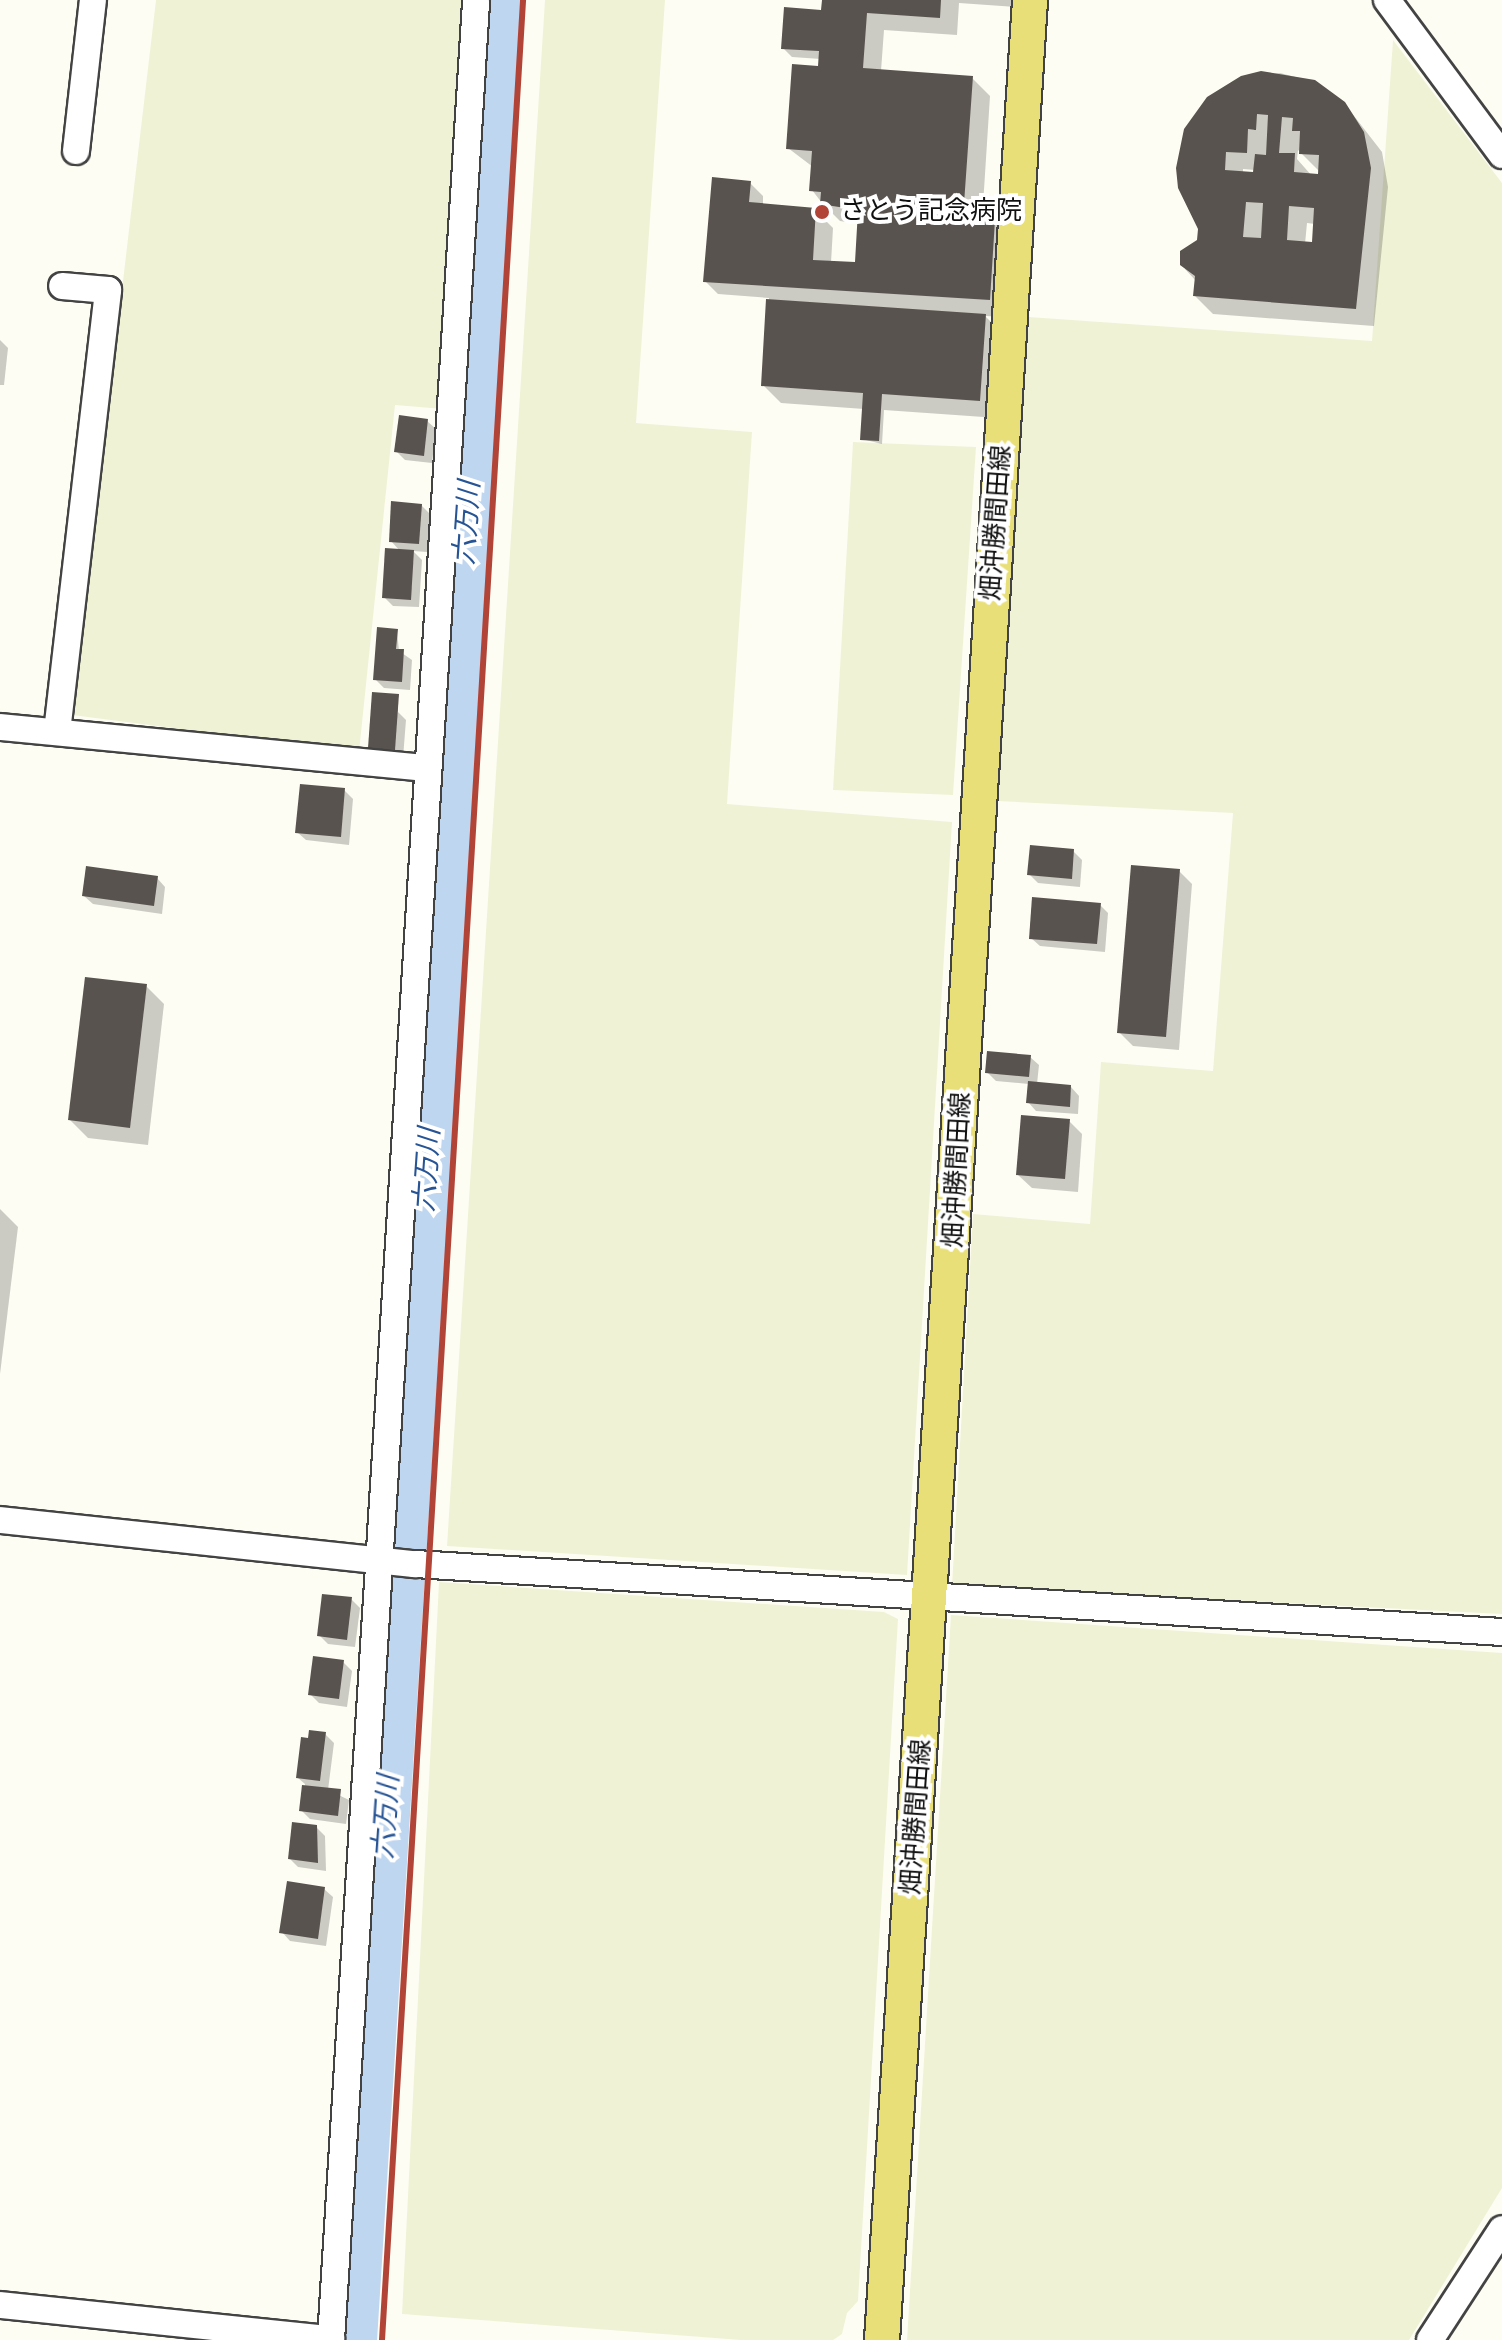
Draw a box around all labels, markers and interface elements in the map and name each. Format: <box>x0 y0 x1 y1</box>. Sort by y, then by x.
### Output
place label: さとう記念病院 <box>840 196 1022 228</box>
marker: さとう記念病院 <box>811 201 833 223</box>
street label: 畑沖勝間田線 <box>976 444 1018 602</box>
water label: 六万川 <box>448 480 488 566</box>
street label: 畑沖勝間田線 <box>938 1091 978 1249</box>
water label: 六万川 <box>408 1127 448 1213</box>
street label: 畑沖勝間田線 <box>896 1738 938 1896</box>
water label: 六万川 <box>367 1774 407 1860</box>

